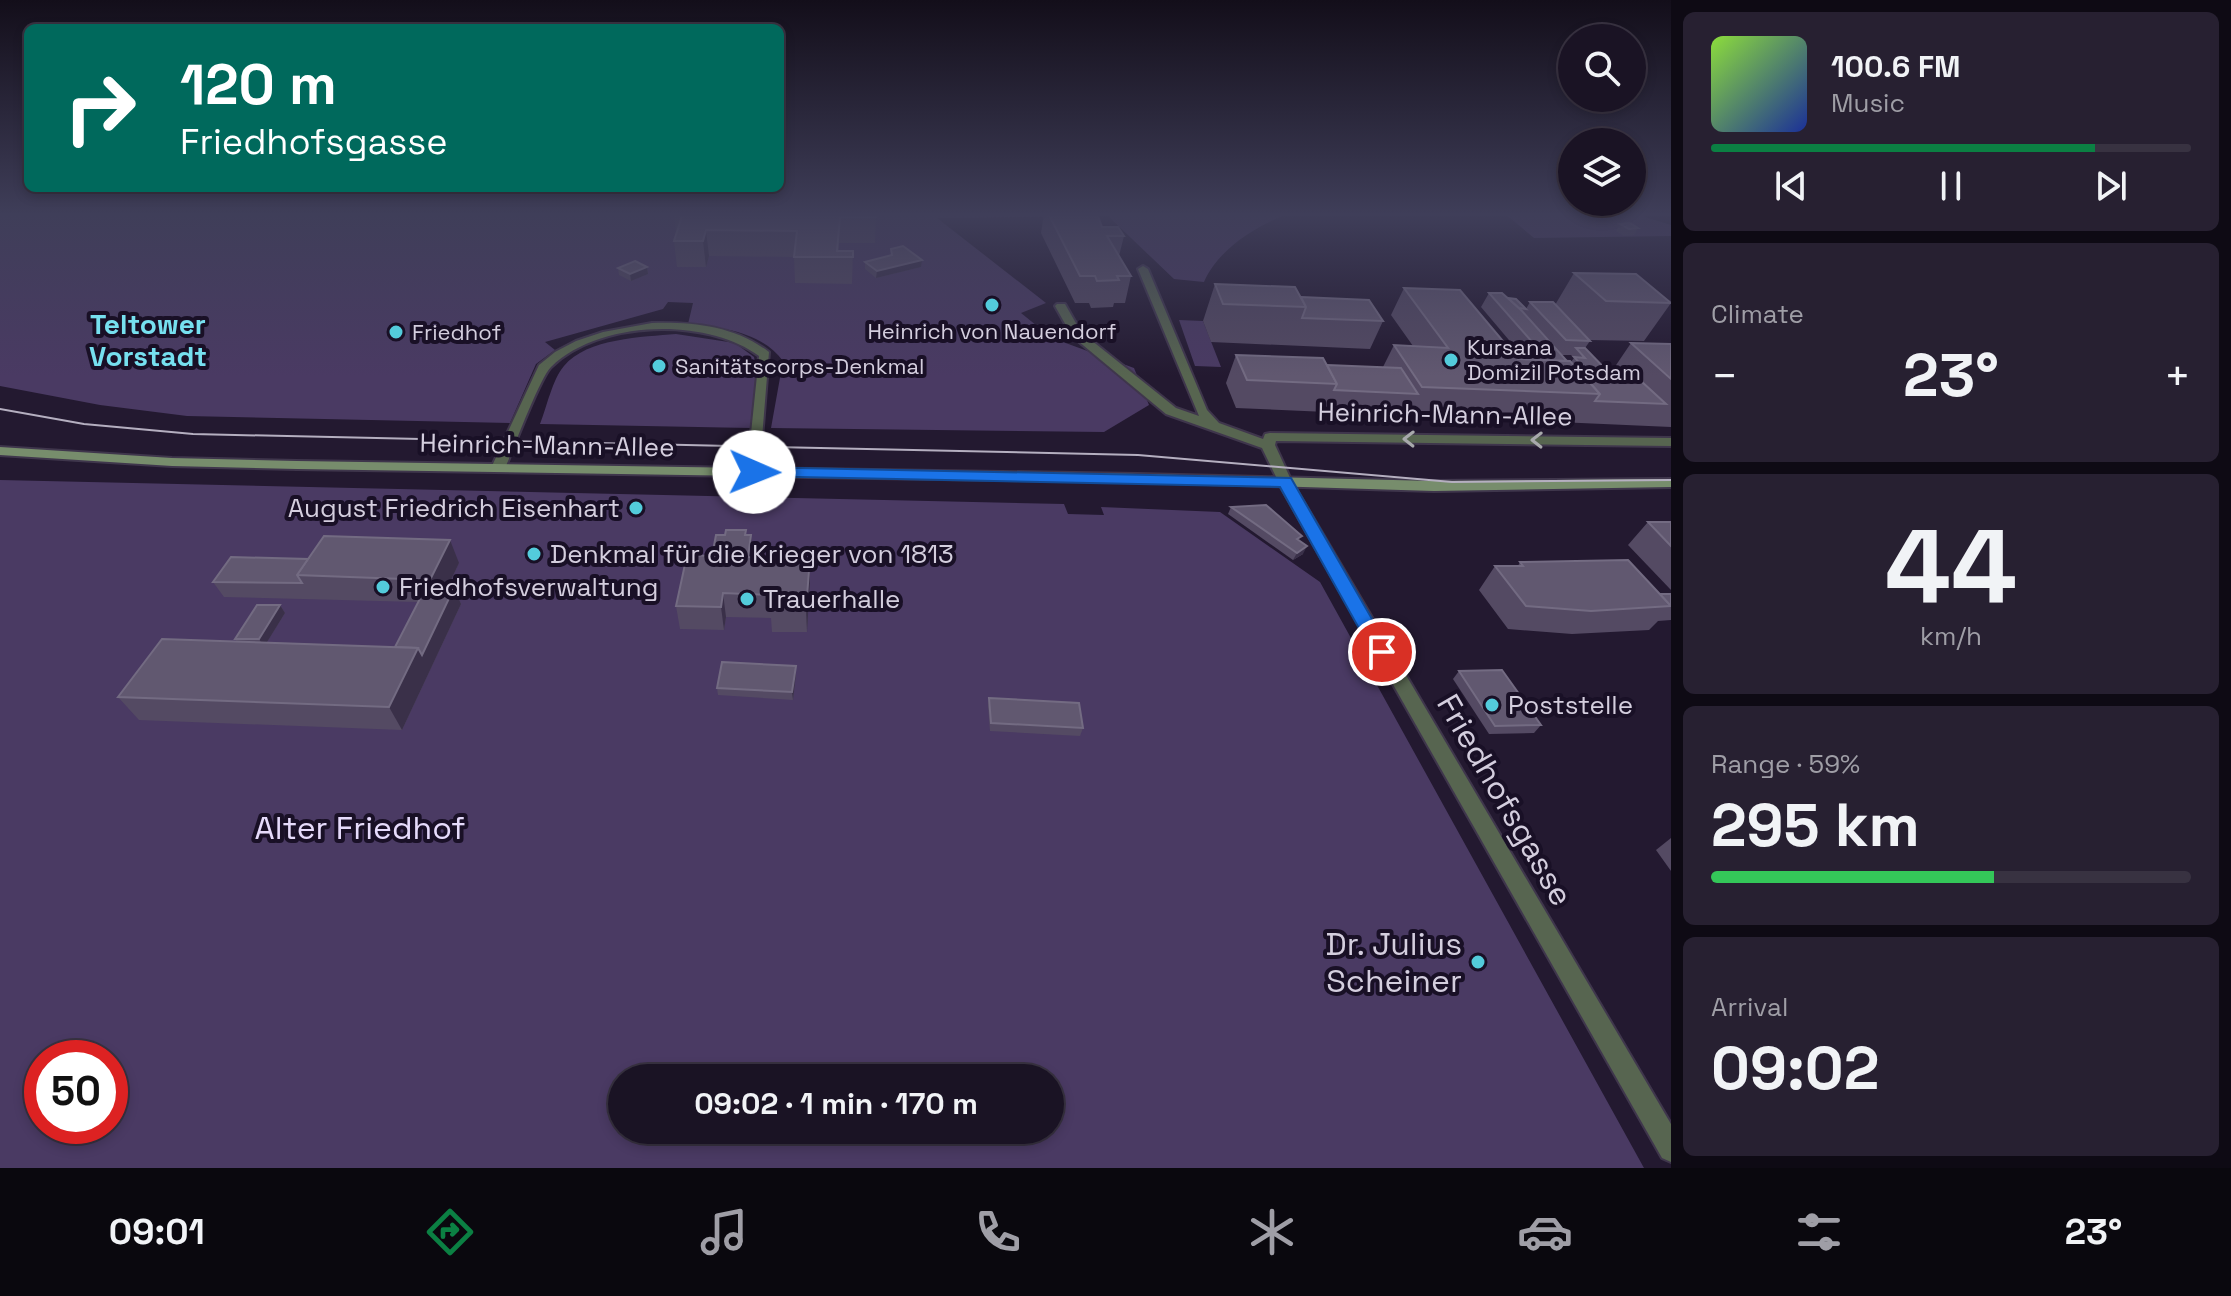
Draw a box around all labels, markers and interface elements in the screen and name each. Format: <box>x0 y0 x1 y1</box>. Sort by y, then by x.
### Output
map controls <box>1558 24 1646 216</box>
button: search <box>1558 24 1646 112</box>
text: 100.6 FM <box>1831 47 1960 86</box>
text: 120 m <box>180 49 337 120</box>
icon: right <box>48 56 152 160</box>
text: Music <box>1831 86 1905 120</box>
text: Friedhofsgasse <box>180 119 447 165</box>
button: layers <box>1558 128 1646 216</box>
icon: previous <box>1769 164 1813 208</box>
icon: pause <box>1929 164 1973 208</box>
icon: next <box>2089 164 2133 208</box>
marker: Heinrich von Nauendorf <box>983 296 1001 314</box>
text: Climate <box>1711 297 1804 331</box>
district label: Teltower Vorstadt <box>89 306 207 374</box>
place label: Heinrich von Nauendorf <box>867 317 1117 345</box>
place label: Friedhof <box>412 318 501 346</box>
marker: Friedhof <box>387 323 405 341</box>
place label: Kursana Domizil Potsdam <box>1467 333 1641 386</box>
text: 23° <box>1903 337 1999 414</box>
text: − <box>1711 348 1738 404</box>
text: + <box>2164 348 2191 404</box>
marker: Kursana Domizil Potsdam <box>1442 351 1460 369</box>
place label: Sanitätscorps-Denkmal <box>675 352 924 380</box>
marker: Sanitätscorps-Denkmal <box>650 357 668 375</box>
street label: Heinrich-Mann-Allee <box>1317 395 1573 433</box>
street label: Heinrich-Mann-Allee <box>419 426 675 464</box>
position arrow <box>712 430 796 514</box>
one-way arrow <box>1402 430 1415 447</box>
one-way arrow <box>1530 431 1543 449</box>
place label: August Friedrich Eisenhart <box>288 491 620 525</box>
marker: August Friedrich Eisenhart <box>627 499 645 517</box>
text: 44 <box>1885 501 2017 633</box>
place label: Denkmal für die Krieger von 1813 <box>550 537 954 571</box>
marker: Denkmal für die Krieger von 1813 <box>525 545 543 563</box>
place label: Friedhofsverwaltung <box>399 570 658 604</box>
marker: Friedhofsverwaltung <box>374 578 392 596</box>
place label: Trauerhalle <box>763 582 900 616</box>
marker: Trauerhalle <box>738 590 756 608</box>
pin <box>1348 618 1416 686</box>
text: km/h <box>1920 619 1982 653</box>
icon: arrive <box>1360 630 1404 674</box>
street label: Friedhofsgasse <box>1428 687 1582 913</box>
place label: Poststelle <box>1508 688 1633 722</box>
marker: Poststelle <box>1483 696 1501 714</box>
text: Range · 59% <box>1711 747 1860 781</box>
text: 295 km <box>1711 787 1920 864</box>
park label: Alter Friedhof <box>254 808 466 848</box>
place label: Dr. Julius Scheiner <box>1326 924 1462 1001</box>
marker: Dr. Julius Scheiner <box>1469 953 1487 971</box>
text: Arrival <box>1711 990 1788 1024</box>
text: 09:02 <box>1711 1030 1879 1107</box>
speed limit sign: 50 <box>24 1040 128 1144</box>
text: 09:02 · 1 min · 170 m <box>694 1084 978 1123</box>
icon: directions <box>422 1204 478 1260</box>
icon: music <box>696 1204 752 1260</box>
icon: phone <box>970 1204 1026 1260</box>
icon: climate <box>1244 1204 1300 1260</box>
icon: car <box>1517 1204 1573 1260</box>
icon: filters <box>1791 1204 1847 1260</box>
text: 09:01 <box>109 1209 205 1255</box>
text: 23° <box>2065 1209 2122 1255</box>

